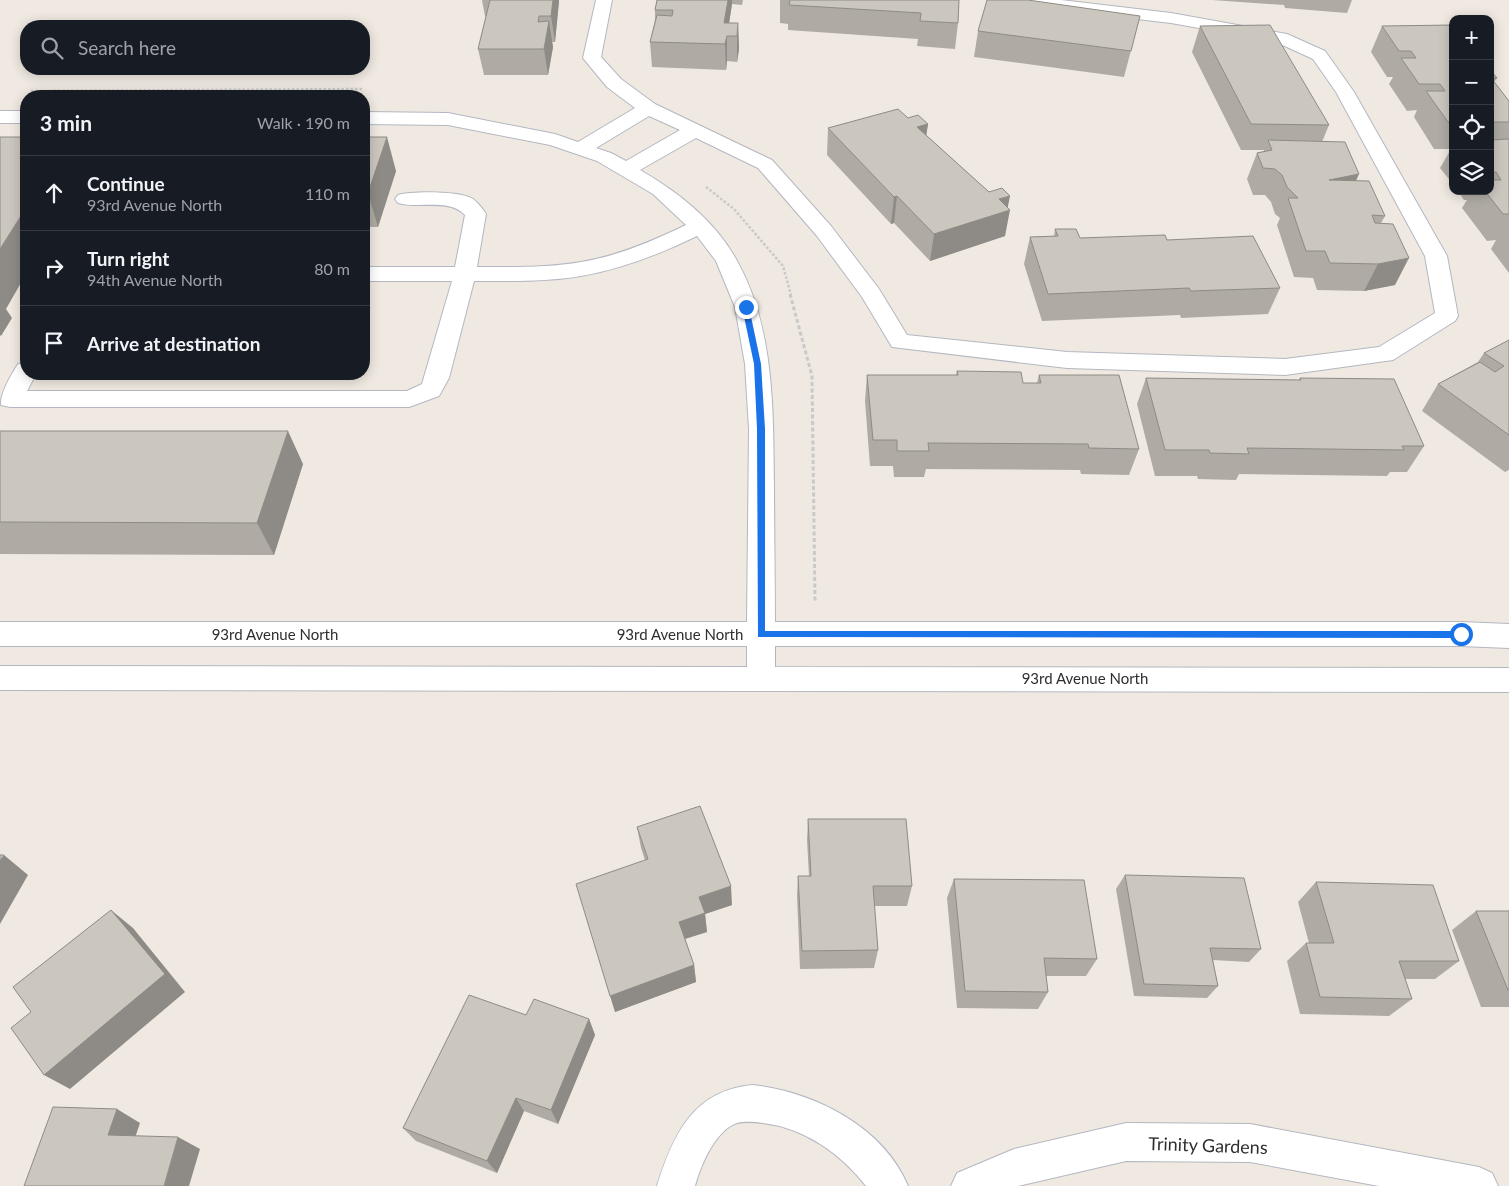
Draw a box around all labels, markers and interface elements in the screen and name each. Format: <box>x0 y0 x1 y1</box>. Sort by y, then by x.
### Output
map controls <box>1449 15 1494 195</box>
button: + <box>1449 15 1494 60</box>
search box <box>20 20 370 75</box>
icon: search <box>38 34 66 62</box>
text: Search here <box>78 36 176 59</box>
button: − <box>1449 60 1494 105</box>
button: locate <box>1449 105 1494 150</box>
text: 3 min <box>40 110 92 135</box>
text: Walk · 190 m <box>257 113 350 132</box>
button: layers <box>1449 150 1494 195</box>
text: Continue <box>87 172 165 195</box>
icon: ahead <box>40 179 68 207</box>
text: 110 m <box>305 184 350 203</box>
text: 93rd Avenue North <box>87 195 222 214</box>
text: Turn right <box>87 247 169 270</box>
icon: right <box>40 254 68 282</box>
text: 80 m <box>314 259 350 278</box>
text: 94th Avenue North <box>87 270 222 289</box>
route end <box>735 296 758 319</box>
icon: arrive <box>40 329 68 357</box>
text: Arrive at destination <box>87 332 260 355</box>
route start <box>1450 623 1473 646</box>
street label: 93rd Avenue North <box>212 625 338 643</box>
street label: 93rd Avenue North <box>617 625 743 643</box>
street label: 93rd Avenue North <box>1022 669 1148 687</box>
street label: Trinity Gardens <box>1148 1132 1268 1158</box>

